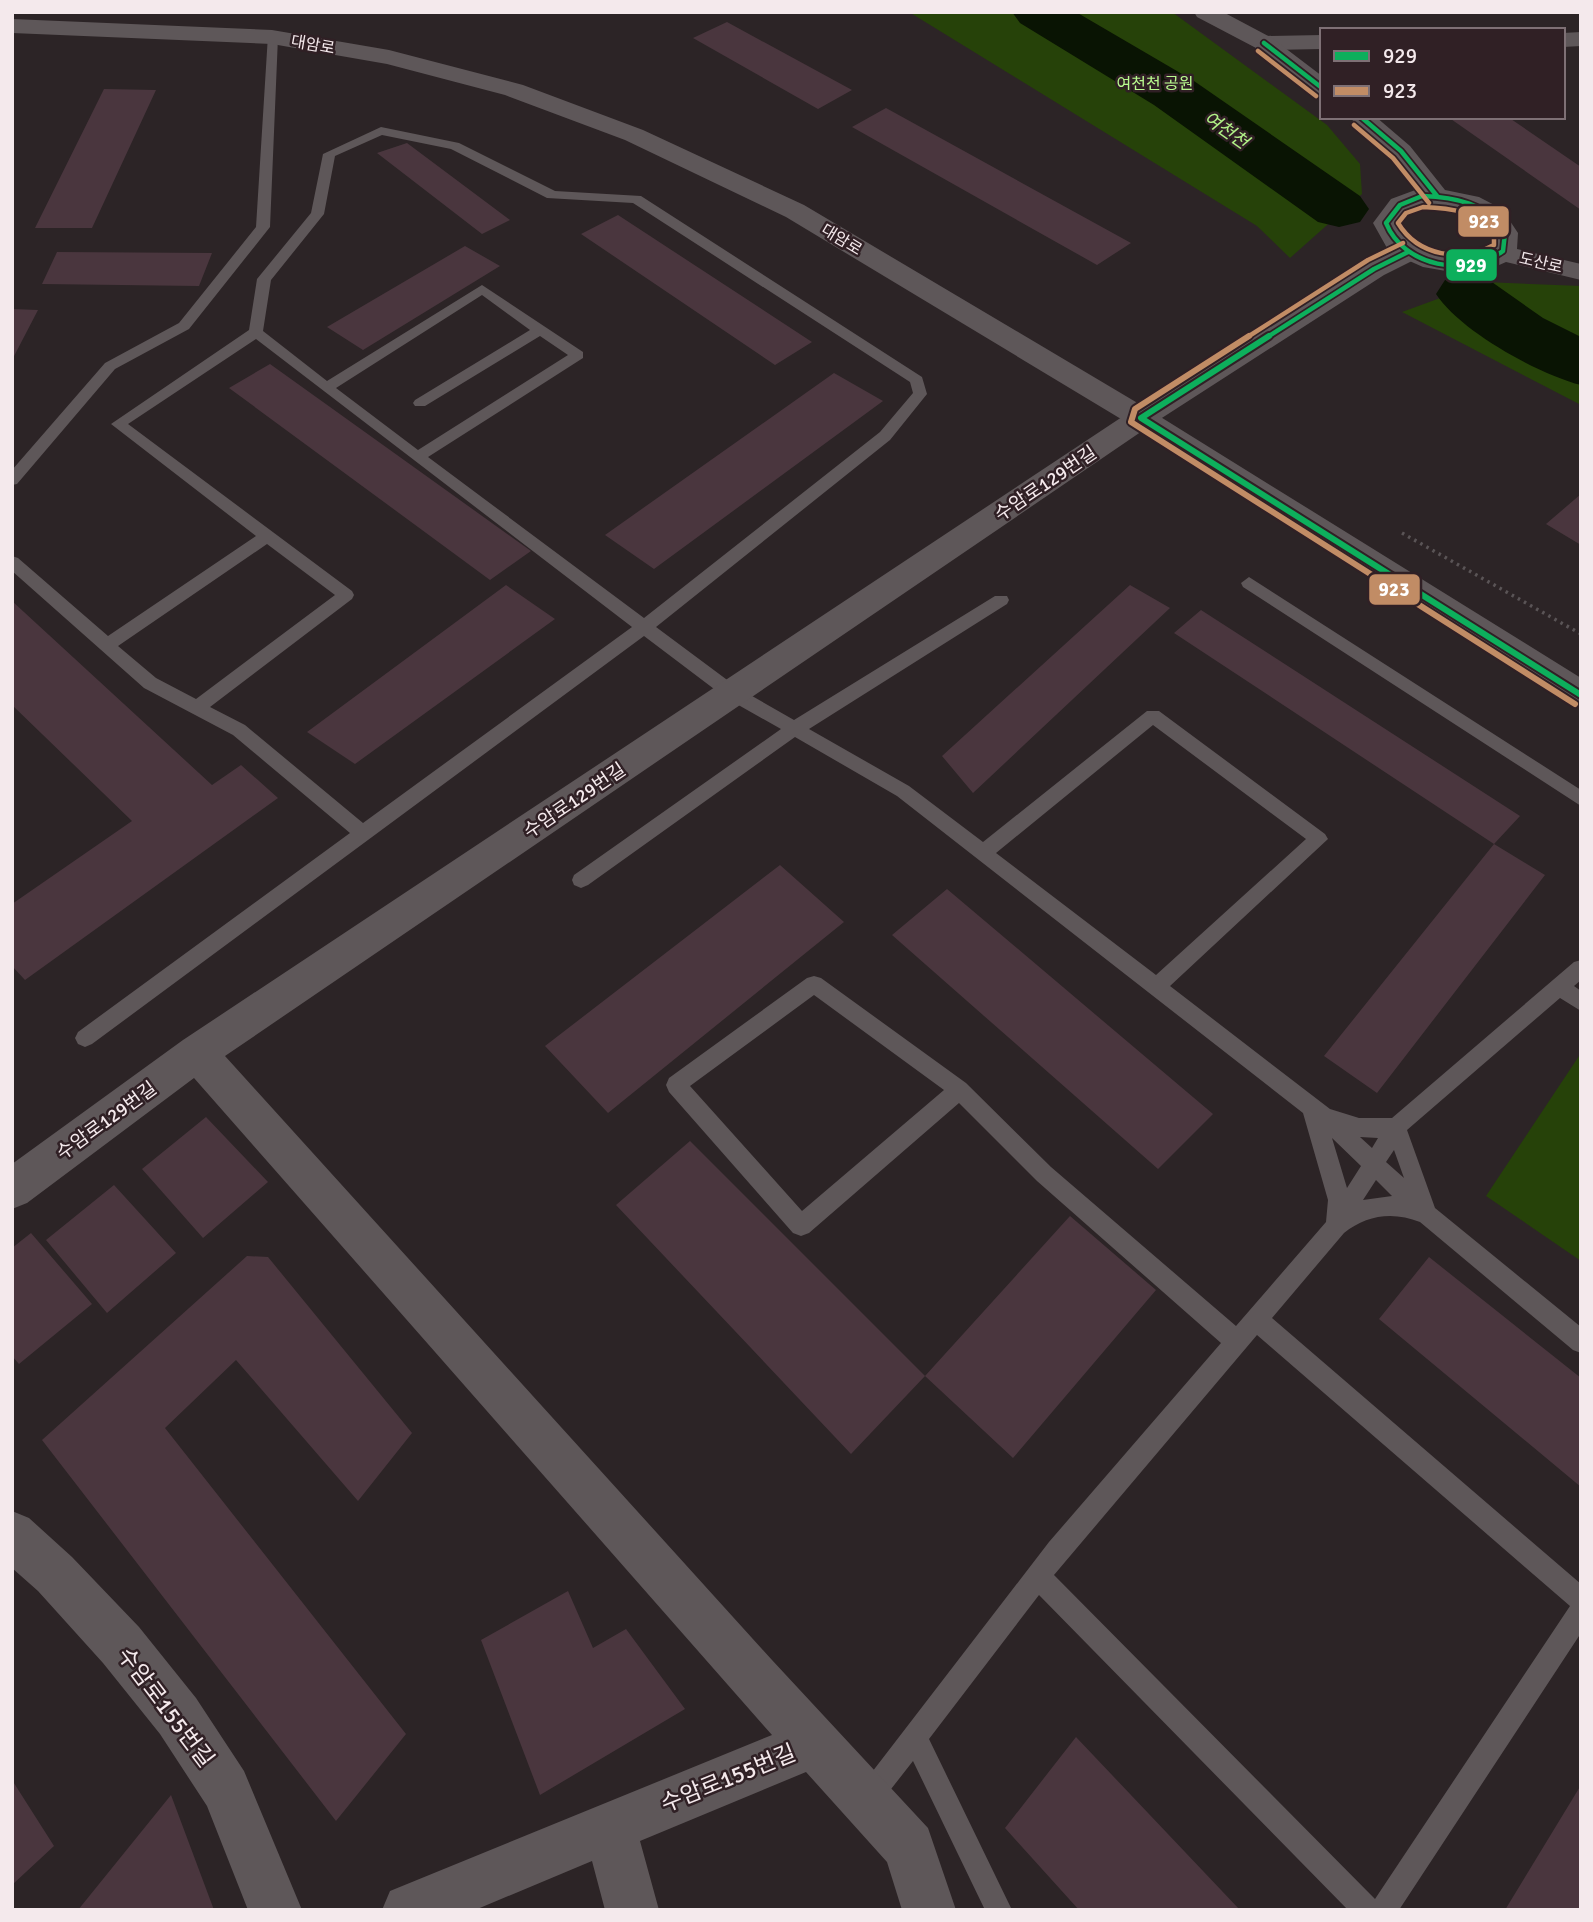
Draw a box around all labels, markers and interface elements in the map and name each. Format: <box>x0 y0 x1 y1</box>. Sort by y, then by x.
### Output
legend <box>1320 28 1565 119</box>
street label: 대암로 <box>289 31 337 59</box>
text: 929 <box>1383 43 1417 69</box>
park label: 여천천 공원 <box>1116 74 1194 94</box>
text: 923 <box>1383 78 1417 104</box>
water label: 여천천 <box>1199 107 1255 155</box>
line badge: 923 <box>1457 205 1510 238</box>
text: 923 <box>1469 210 1499 234</box>
street label: 대암로 <box>817 220 866 260</box>
line badge: 929 <box>1445 248 1498 282</box>
street label: 도산로 <box>1517 248 1565 278</box>
text: 929 <box>1456 254 1486 278</box>
street label: 수암로129번길 <box>990 441 1101 527</box>
line badge: 923 <box>1368 573 1421 606</box>
text: 923 <box>1379 578 1409 602</box>
street label: 수암로129번길 <box>519 758 630 844</box>
street label: 수암로129번길 <box>52 1076 161 1165</box>
street label: 수암로155번길 <box>111 1641 220 1773</box>
street label: 수암로155번길 <box>656 1738 800 1819</box>

